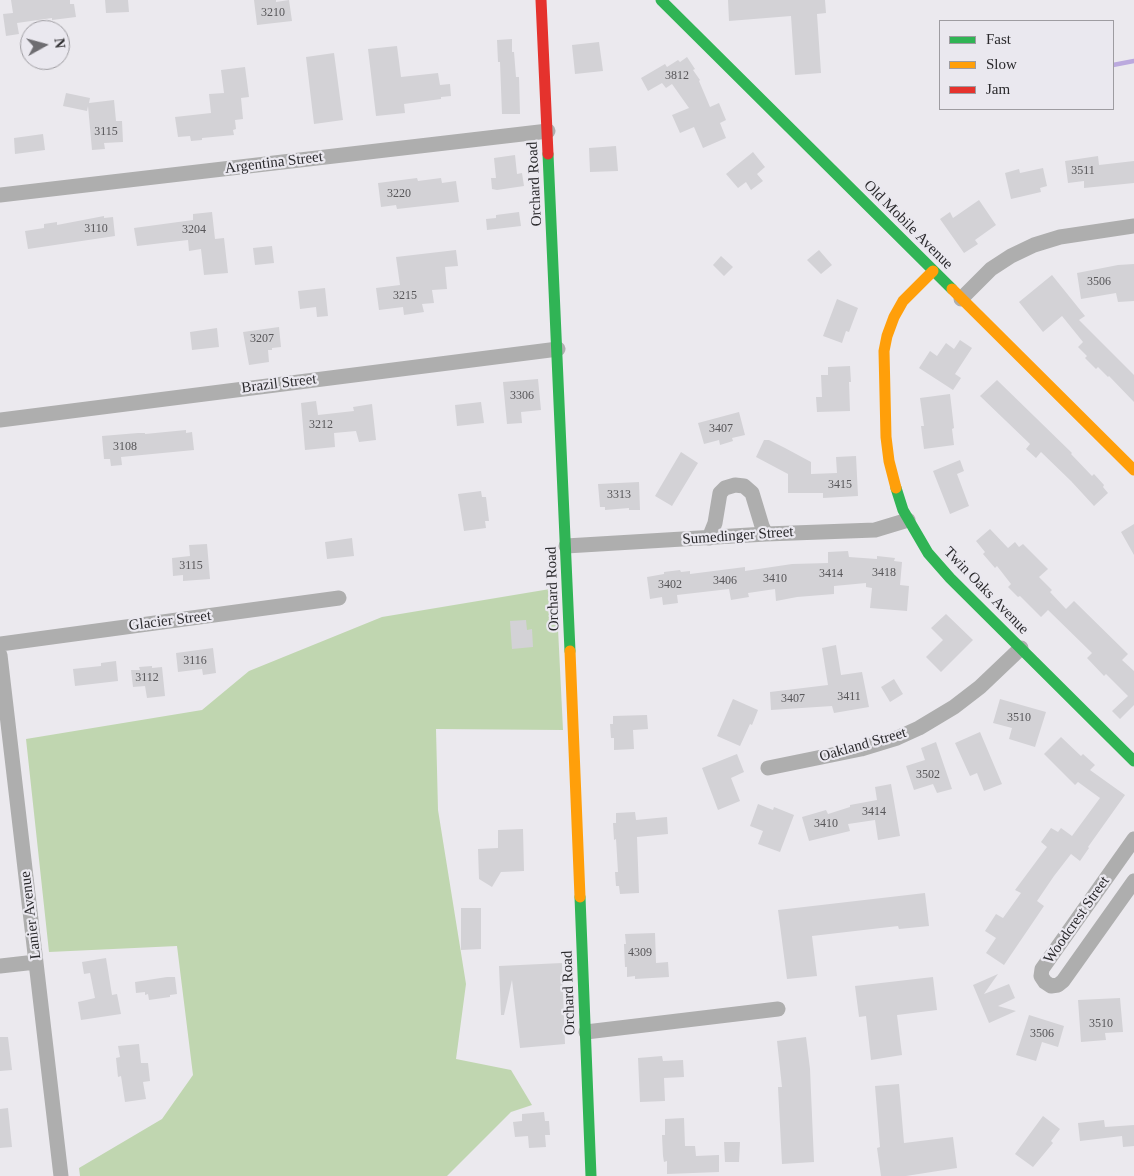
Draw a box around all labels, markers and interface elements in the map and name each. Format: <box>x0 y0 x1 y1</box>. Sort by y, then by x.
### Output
house number: 3210 <box>261 6 285 20</box>
north arrow <box>20 20 70 70</box>
legend <box>939 20 1114 110</box>
text: Fast <box>986 31 1011 47</box>
text: N <box>51 37 67 49</box>
text: Slow <box>986 56 1017 72</box>
house number: 3812 <box>665 69 689 83</box>
text: Jam <box>986 81 1010 97</box>
house number: 3115 <box>94 125 118 139</box>
street label: Orchard Road <box>524 141 546 227</box>
street label: Argentina Street <box>224 148 324 178</box>
house number: 3511 <box>1071 164 1095 178</box>
street label: Old Mobile Avenue <box>860 177 956 273</box>
house number: 3220 <box>387 187 411 201</box>
house number: 3110 <box>84 222 108 236</box>
house number: 3204 <box>182 223 206 237</box>
house number: 3506 <box>1087 275 1111 289</box>
house number: 3215 <box>393 289 417 303</box>
house number: 3207 <box>250 332 274 346</box>
street label: Brazil Street <box>240 370 318 398</box>
house number: 3306 <box>510 389 534 403</box>
house number: 3212 <box>309 418 333 432</box>
house number: 3407 <box>709 422 733 436</box>
house number: 3108 <box>113 440 137 454</box>
house number: 3415 <box>828 478 852 492</box>
house number: 3313 <box>607 488 631 502</box>
street label: Sumedinger Street <box>682 523 794 549</box>
street label: Twin Oaks Avenue <box>940 544 1032 638</box>
street label: Orchard Road <box>543 546 563 632</box>
house number: 3115 <box>179 559 203 573</box>
house number: 3418 <box>872 566 896 580</box>
house number: 3414 <box>819 567 843 581</box>
house number: 3410 <box>763 572 787 586</box>
house number: 3406 <box>713 574 737 588</box>
house number: 3402 <box>658 578 682 592</box>
street label: Glacier Street <box>128 607 212 635</box>
house number: 3116 <box>183 654 207 668</box>
house number: 3112 <box>135 671 159 685</box>
house number: 3411 <box>837 690 861 704</box>
house number: 3407 <box>781 692 805 706</box>
house number: 3510 <box>1007 711 1031 725</box>
street label: Oakland Street <box>817 724 909 766</box>
house number: 3502 <box>916 768 940 782</box>
house number: 3414 <box>862 805 886 819</box>
house number: 3410 <box>814 817 838 831</box>
street label: Lanier Avenue <box>17 870 45 960</box>
street label: Woodcrest Street <box>1040 873 1114 967</box>
house number: 4309 <box>628 946 652 960</box>
street label: Orchard Road <box>559 950 579 1036</box>
house number: 3510 <box>1089 1017 1113 1031</box>
house number: 3506 <box>1030 1027 1054 1041</box>

